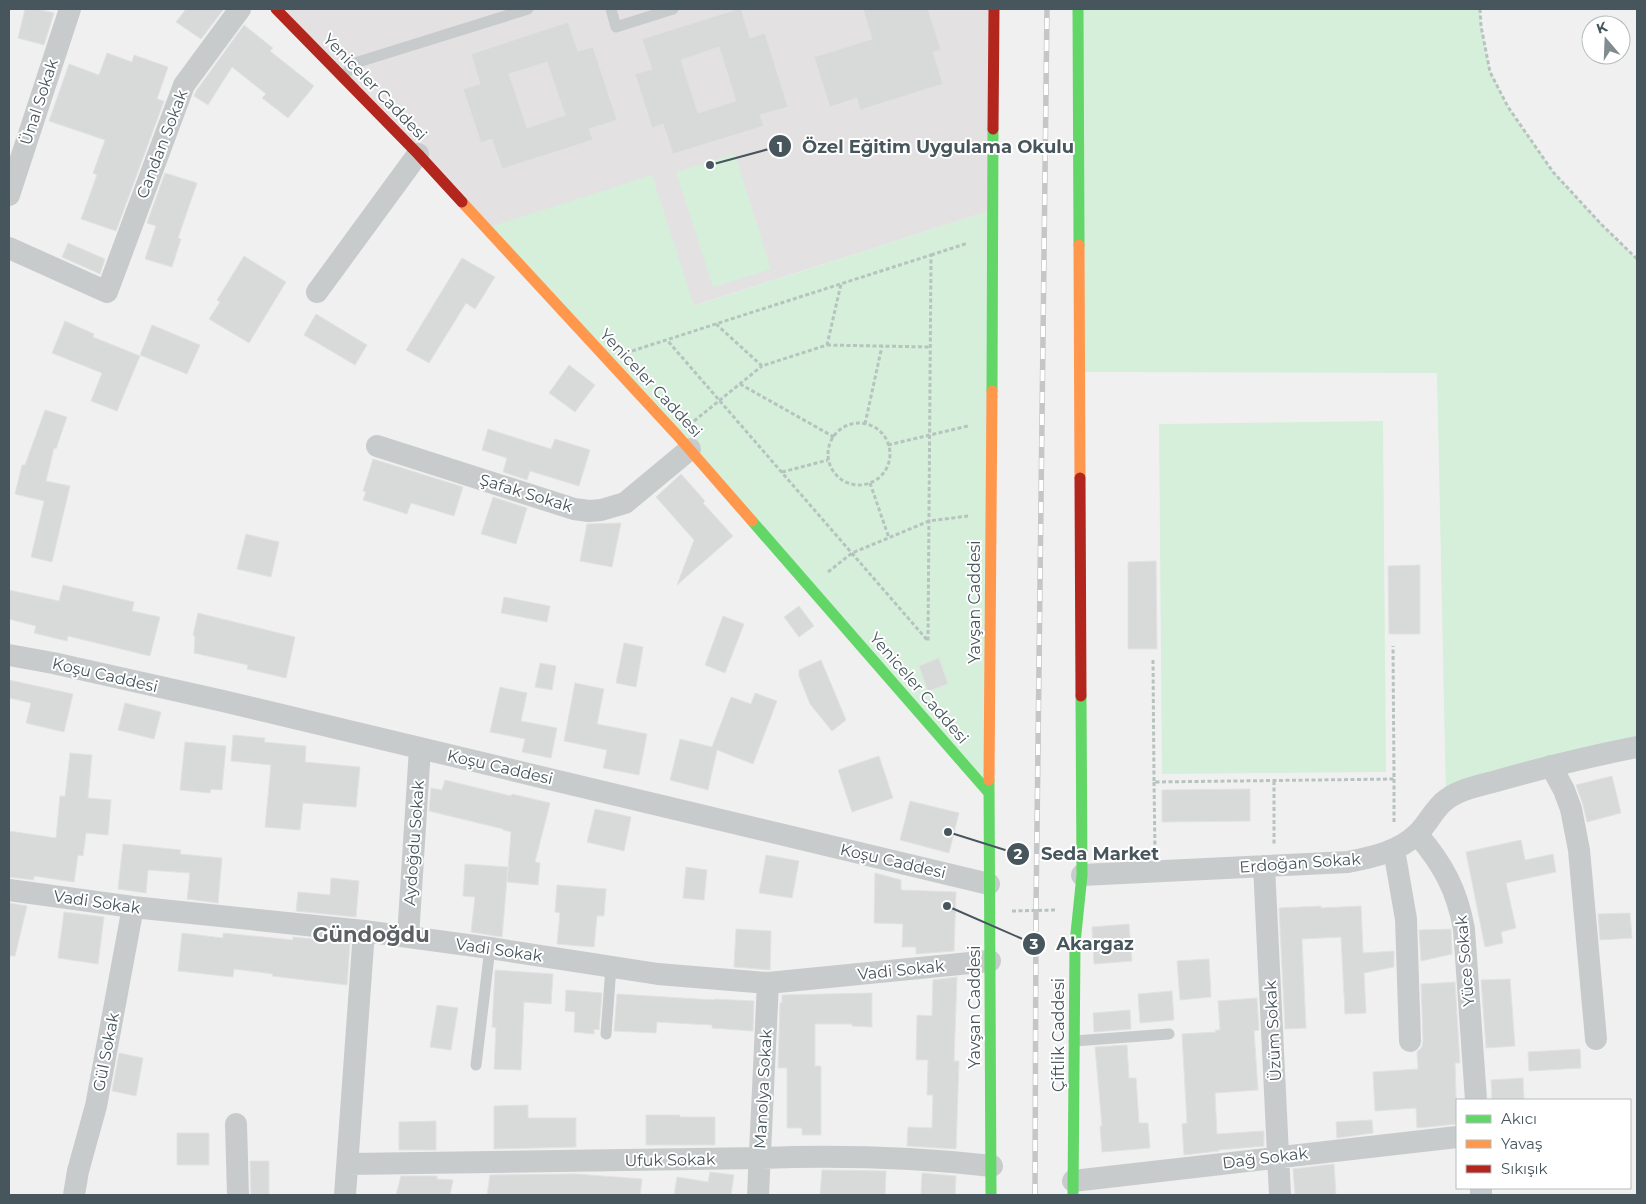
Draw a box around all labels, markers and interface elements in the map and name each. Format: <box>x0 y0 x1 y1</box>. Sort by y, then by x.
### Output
north arrow <box>1581 15 1631 65</box>
text: K <box>1594 17 1610 38</box>
street label: Yeniceler Caddesi <box>319 30 431 144</box>
street label: Ünal Sokak <box>15 56 62 148</box>
street label: Candan Sokak <box>133 86 192 201</box>
callout: Özel Eğitim Uygulama Okulu <box>767 130 1085 163</box>
text: Özel Eğitim Uygulama Okulu <box>802 136 1074 158</box>
text: 1 <box>777 137 783 156</box>
street label: Yeniceler Caddesi <box>596 325 706 441</box>
street label: Şafak Sokak <box>477 470 575 516</box>
street label: Yavşan Caddesi <box>965 540 984 664</box>
street label: Yeniceler Caddesi <box>866 628 972 748</box>
street label: Koşu Caddesi <box>50 654 160 696</box>
street label: Koşu Caddesi <box>445 746 555 788</box>
street label: Aydoğdu Sokak <box>400 779 428 906</box>
callout: Seda Market <box>1006 837 1169 870</box>
street label: Koşu Caddesi <box>838 840 948 882</box>
text: Seda Market <box>1041 843 1159 865</box>
text: 2 <box>1014 844 1023 863</box>
street label: Erdoğan Sokak <box>1239 849 1362 877</box>
street label: Vadi Sokak <box>52 887 142 918</box>
street label: Yüce Sokak <box>1452 914 1478 1007</box>
district label: Gündoğdu <box>312 922 430 947</box>
callout: Akargaz <box>1022 928 1144 961</box>
text: Akargaz <box>1055 933 1134 955</box>
text: 3 <box>1029 934 1039 953</box>
street label: Vadi Sokak <box>454 935 544 966</box>
street label: Yavşan Caddesi <box>965 945 984 1069</box>
street label: Vadi Sokak <box>857 956 946 984</box>
street label: Çiftlik Caddesi <box>1049 978 1068 1092</box>
street label: Üzüm Sokak <box>1260 980 1285 1082</box>
street label: Gül Sokak <box>89 1011 123 1093</box>
street label: Manolya Sokak <box>750 1028 776 1149</box>
legend <box>1456 1099 1631 1189</box>
text: Akıcı <box>1501 1109 1537 1128</box>
text: Yavaş <box>1501 1134 1542 1153</box>
street label: Dağ Sokak <box>1221 1143 1309 1173</box>
street label: Ufuk Sokak <box>624 1150 716 1170</box>
text: Sıkışık <box>1501 1159 1548 1178</box>

